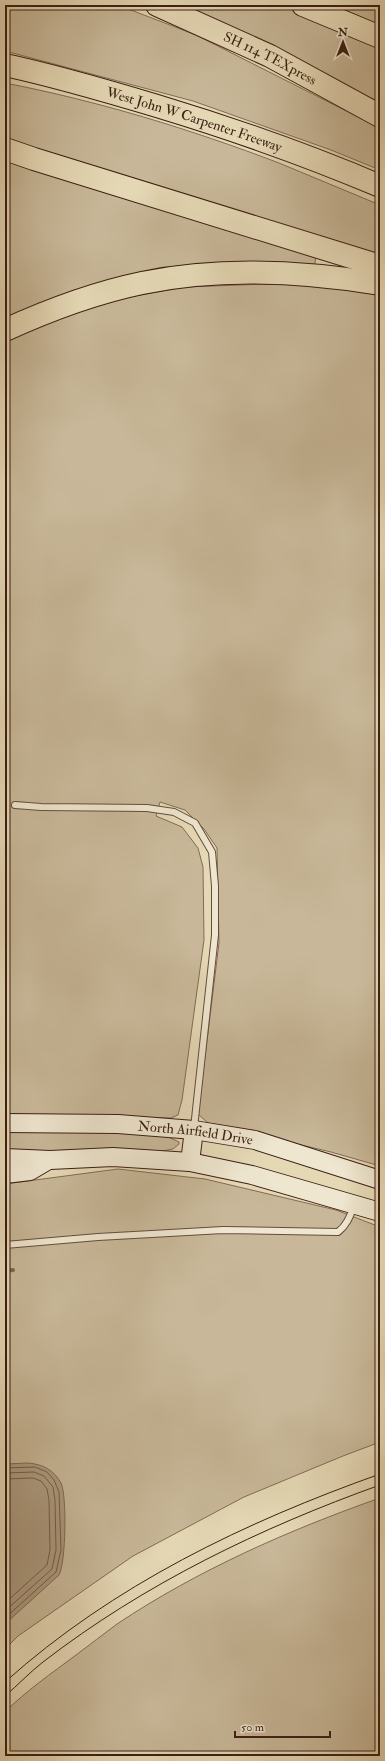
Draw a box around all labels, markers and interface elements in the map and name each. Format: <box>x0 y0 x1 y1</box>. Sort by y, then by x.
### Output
north arrow <box>323 22 363 62</box>
text: N <box>337 26 349 39</box>
street label: SH 114 TEXpress <box>221 28 320 89</box>
street label: West John W Carpenter Freeway <box>103 83 285 157</box>
street label: North Airfield Drive <box>137 1118 254 1149</box>
scale bar <box>235 1713 330 1739</box>
text: 50 m <box>241 1720 265 1735</box>

